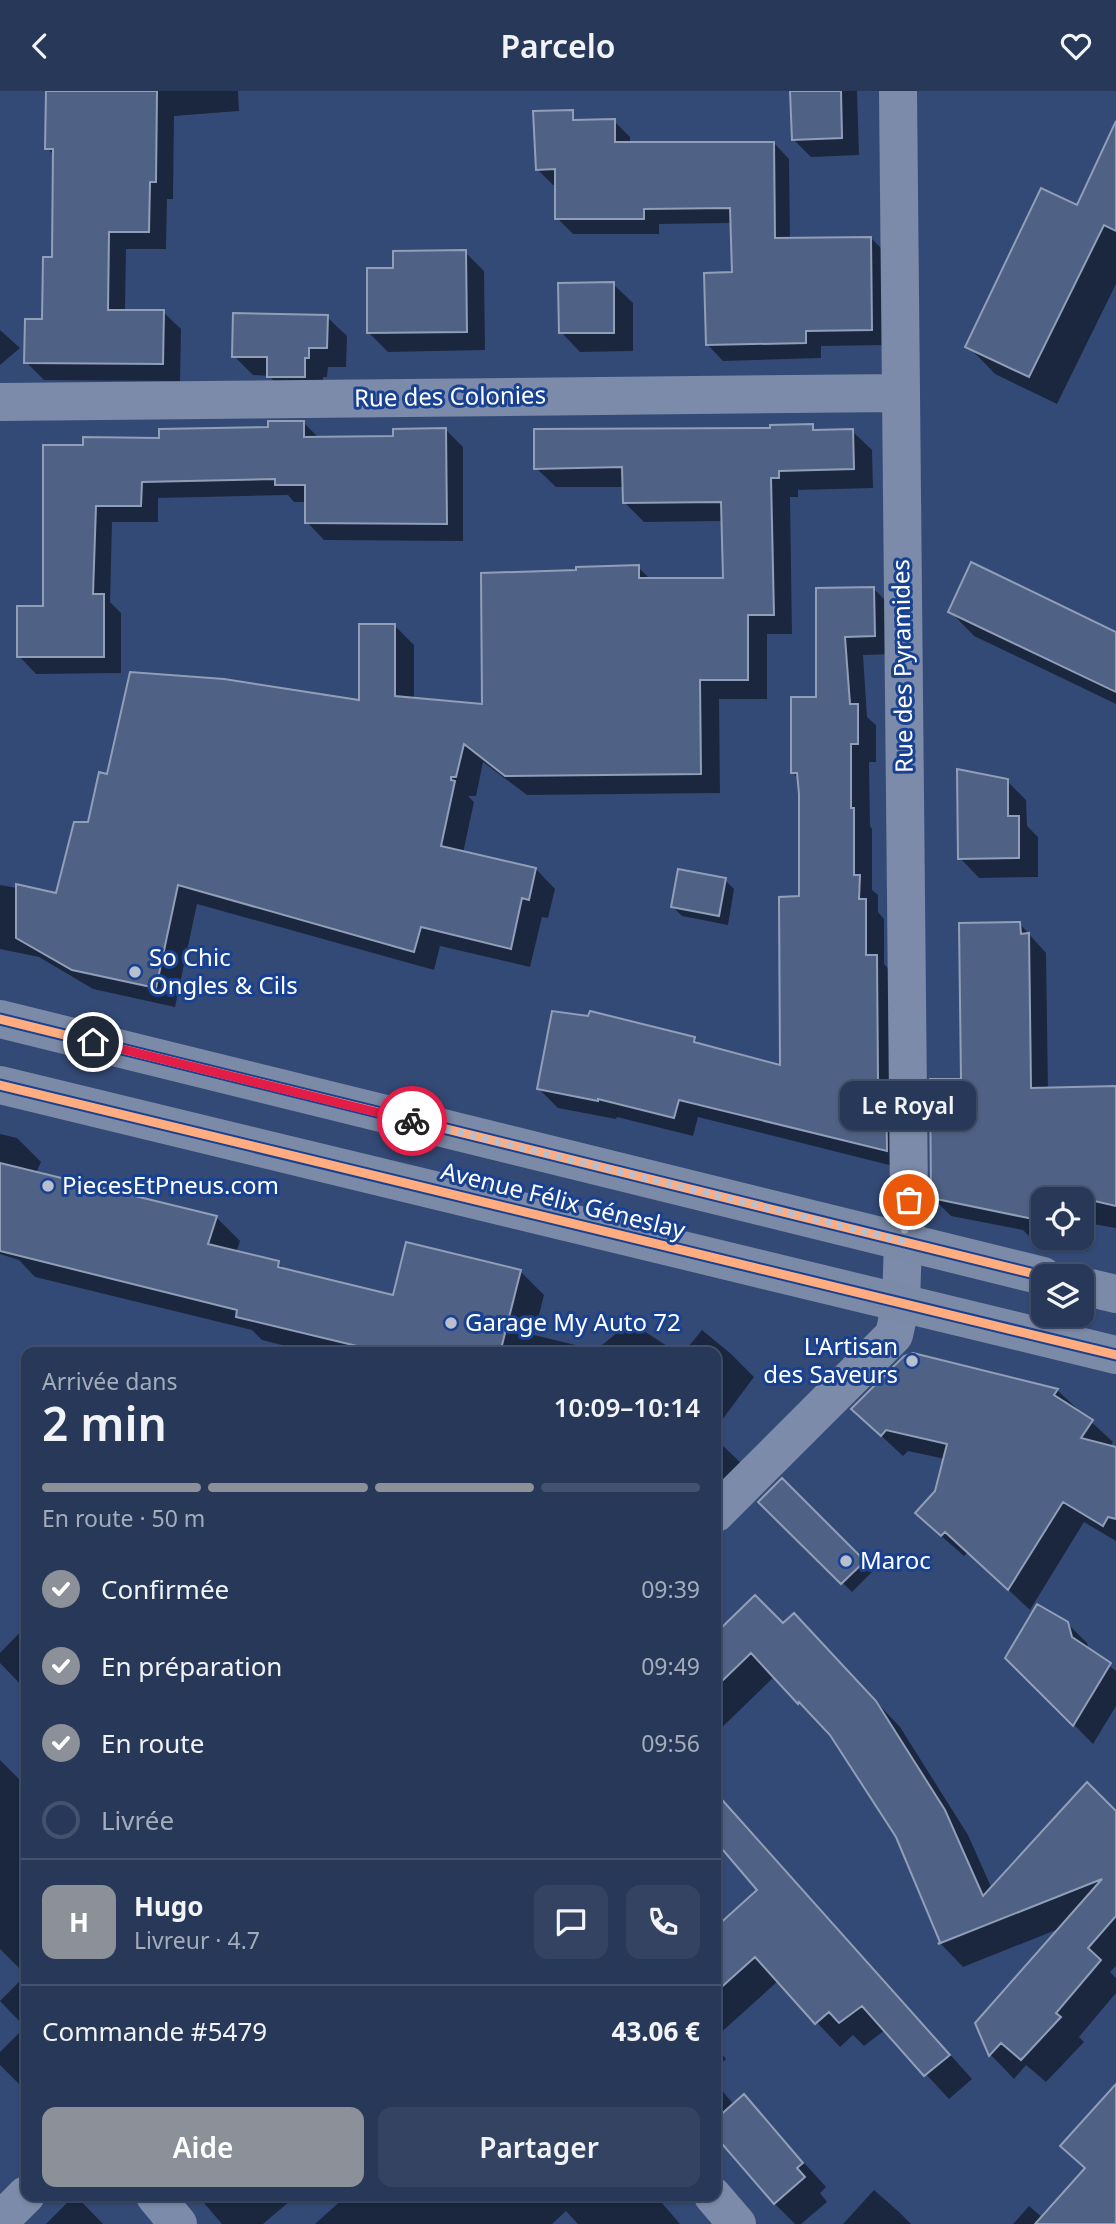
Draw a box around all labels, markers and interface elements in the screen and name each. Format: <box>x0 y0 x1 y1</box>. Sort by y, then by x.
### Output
text: Parcelo <box>500 24 616 67</box>
icon: back <box>21 27 59 65</box>
icon: heart <box>1057 27 1095 65</box>
street label: Rue des Colonies <box>354 377 546 414</box>
street label: Rue des Pyramides <box>883 559 920 773</box>
place label: So Chic Ongles & Cils <box>149 940 298 1001</box>
marker: So Chic Ongles & Cils <box>127 964 143 980</box>
pin <box>63 1012 123 1072</box>
icon: home <box>74 1023 112 1061</box>
callout: Le Royal <box>841 1081 977 1130</box>
courier <box>377 1086 447 1156</box>
text: Le Royal <box>861 1089 955 1121</box>
icon: bike <box>393 1102 431 1140</box>
street label: Avenue Félix Géneslay <box>438 1153 690 1246</box>
place label: PiecesEtPneus.com <box>62 1168 279 1201</box>
pin <box>879 1170 939 1230</box>
marker: PiecesEtPneus.com <box>40 1178 56 1194</box>
icon: bag <box>890 1181 928 1219</box>
map controls <box>1031 1187 1094 1327</box>
button: locate <box>1031 1187 1094 1250</box>
button: layers <box>1031 1264 1094 1327</box>
place label: Garage My Auto 72 <box>465 1305 681 1338</box>
marker: Garage My Auto 72 <box>443 1315 459 1331</box>
place label: L'Artisan des Saveurs <box>763 1329 898 1390</box>
marker: L'Artisan des Saveurs <box>904 1353 920 1369</box>
text: Arrivée dans <box>42 1365 178 1397</box>
text: 10:09–10:14 <box>554 1389 700 1425</box>
text: 2 min <box>42 1392 167 1454</box>
text: En route · 50 m <box>42 1502 205 1534</box>
place label: Maroc <box>860 1543 931 1576</box>
marker: Maroc <box>838 1553 854 1569</box>
icon: check <box>42 1570 80 1608</box>
text: Confirmée <box>101 1571 229 1607</box>
text: 09:39 <box>641 1573 700 1605</box>
icon: check <box>42 1647 80 1685</box>
text: En préparation <box>101 1648 282 1684</box>
text: 09:49 <box>641 1650 700 1682</box>
icon: check <box>42 1724 80 1762</box>
text: En route <box>101 1725 204 1761</box>
text: 09:56 <box>641 1727 700 1759</box>
text: Livrée <box>101 1802 174 1838</box>
button: chat <box>534 1885 608 1959</box>
button: phone <box>626 1885 700 1959</box>
text: Hugo <box>134 1888 203 1924</box>
text: H <box>69 1904 89 1940</box>
text: Livreur · 4.7 <box>134 1924 260 1956</box>
text: Commande #5479 <box>42 2013 267 2049</box>
text: 43.06 € <box>612 2013 700 2049</box>
button: Aide <box>42 2107 364 2187</box>
button: Partager <box>378 2107 700 2187</box>

